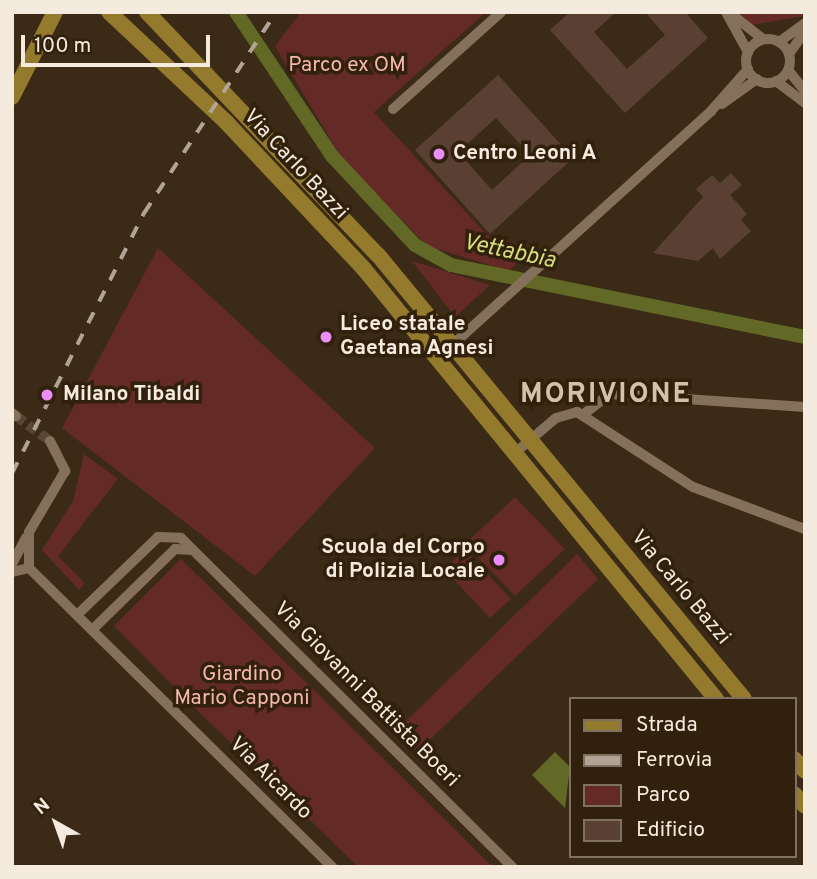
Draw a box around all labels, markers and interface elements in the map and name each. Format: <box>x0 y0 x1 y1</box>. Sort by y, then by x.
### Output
scale bar <box>24 21 214 65</box>
text: 100 m <box>34 33 91 60</box>
park label: Parco ex OM <box>288 53 406 79</box>
street label: Via Carlo Bazzi <box>237 105 353 225</box>
place label: Centro Leoni A <box>453 141 597 167</box>
marker: Centro Leoni A <box>431 146 447 162</box>
water label: Vettabbia <box>460 230 558 276</box>
place label: Liceo statale Gaetana Agnesi <box>340 312 494 362</box>
marker: Liceo statale Gaetana Agnesi <box>318 329 334 345</box>
district label: MORIVIONE <box>521 378 691 412</box>
place label: Milano Tibaldi <box>63 382 200 408</box>
marker: Milano Tibaldi <box>37 385 57 405</box>
street label: Via Carlo Bazzi <box>625 526 735 650</box>
place label: Scuola del Corpo di Polizia Locale <box>321 535 485 585</box>
marker: Scuola del Corpo di Polizia Locale <box>491 552 507 568</box>
street label: Via Giovanni Battista Boeri <box>268 597 464 793</box>
park label: Giardino Mario Capponi <box>174 662 310 712</box>
legend <box>568 697 796 858</box>
text: Strada <box>636 712 697 739</box>
street label: Via Aicardo <box>223 732 317 826</box>
text: Ferrovia <box>636 747 712 774</box>
text: Parco <box>636 782 690 809</box>
north arrow <box>21 788 91 858</box>
text: N <box>30 793 55 820</box>
text: Edificio <box>636 817 705 844</box>

